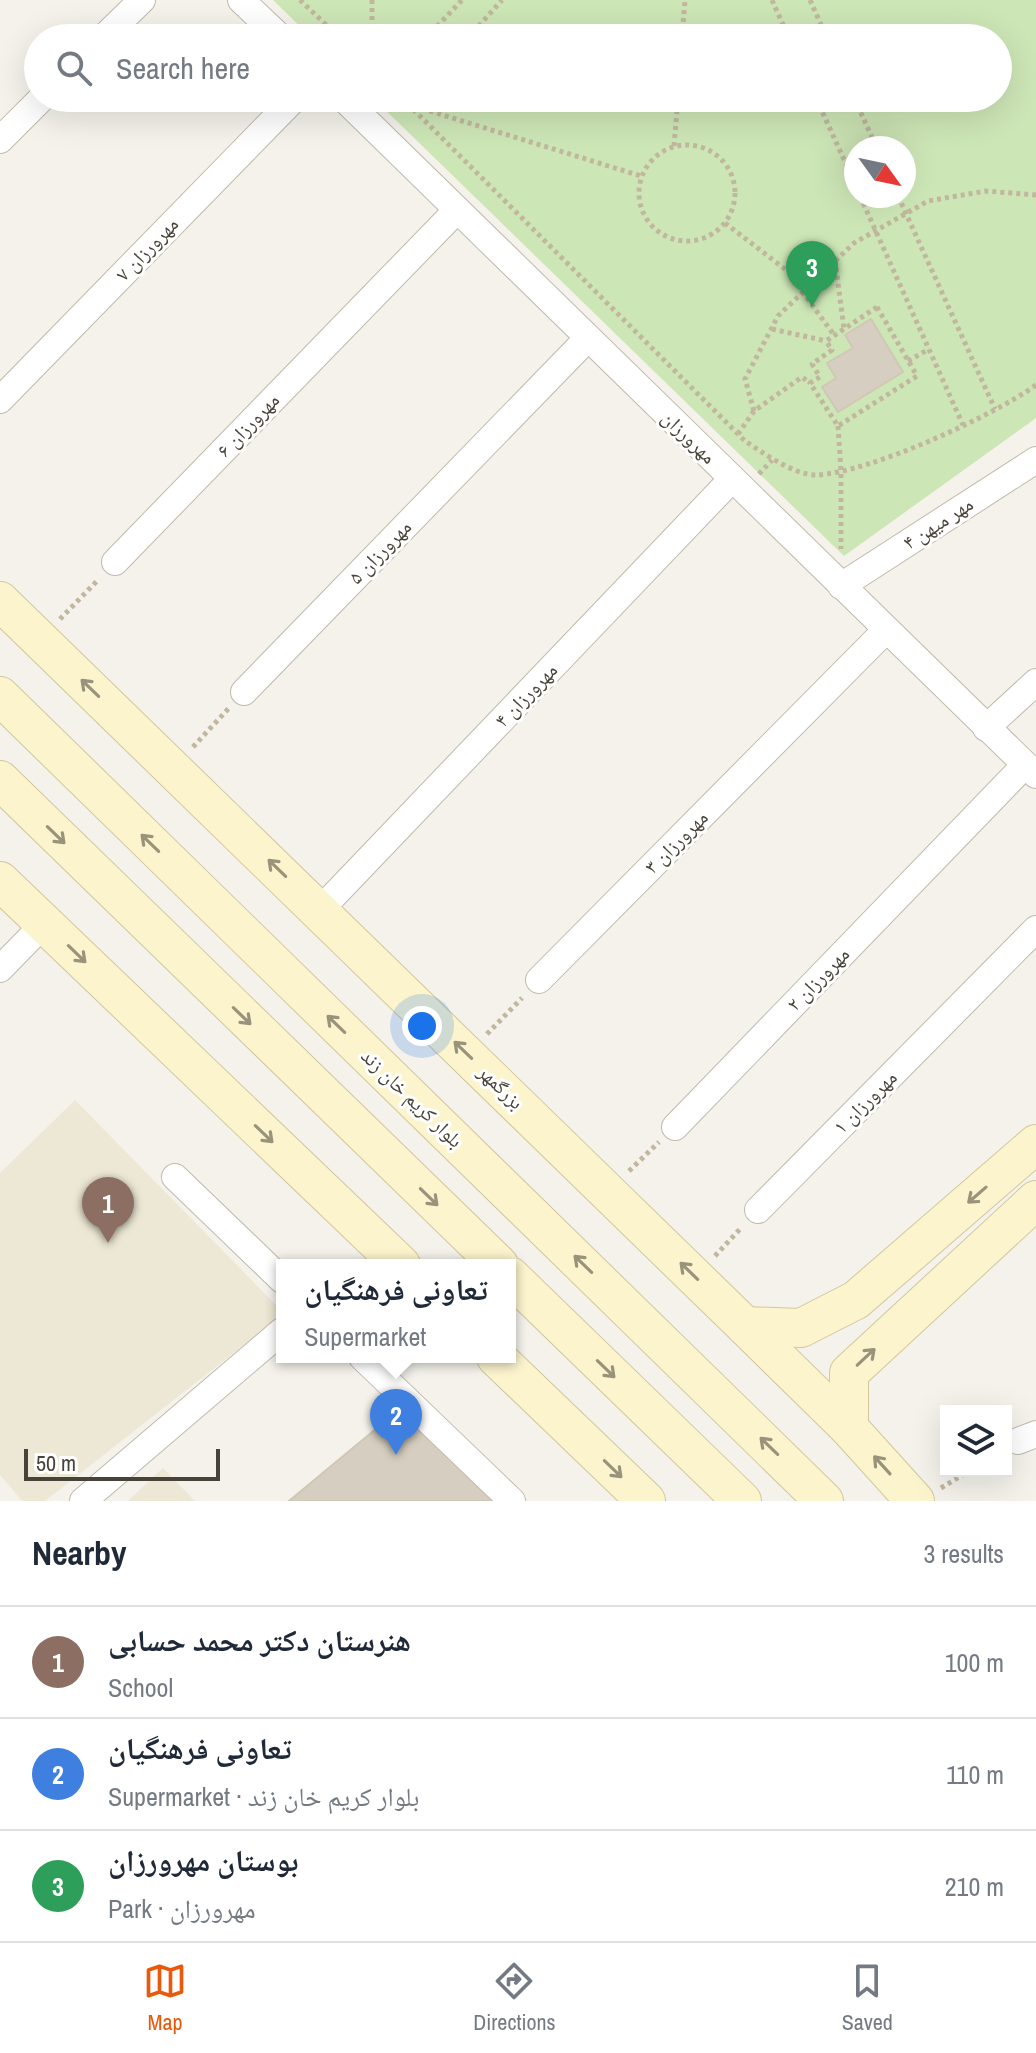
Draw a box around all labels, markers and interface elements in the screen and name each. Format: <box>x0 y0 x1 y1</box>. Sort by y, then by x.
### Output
search box <box>24 24 1012 112</box>
icon: search <box>52 46 96 90</box>
text: Search here <box>116 48 250 88</box>
north arrow <box>844 136 916 208</box>
street label: مهرورزان ۷ <box>109 211 184 287</box>
pin: 3 <box>786 241 838 307</box>
street label: مهرورزان ۶ <box>210 387 285 463</box>
street label: مهرورزان <box>656 404 723 469</box>
street label: مهر میهن ۴ <box>897 490 978 555</box>
street label: مهرورزان ۵ <box>342 514 417 590</box>
street label: مهرورزان ۴ <box>488 657 563 733</box>
one-way arrow <box>80 678 100 697</box>
street label: مهرورزان ۳ <box>638 804 713 879</box>
one-way arrow <box>46 825 65 844</box>
one-way arrow <box>140 833 160 852</box>
one-way arrow <box>267 859 287 878</box>
street label: مهرورزان ۲ <box>780 941 855 1017</box>
one-way arrow <box>67 944 87 963</box>
one-way arrow <box>232 1006 252 1025</box>
your location <box>402 1006 442 1046</box>
one-way arrow <box>327 1015 346 1034</box>
one-way arrow <box>454 1041 473 1060</box>
street label: بلوار کریم خان زند <box>355 1042 469 1154</box>
street label: بزرگمهر <box>472 1058 530 1115</box>
street label: مهرورزان ۱ <box>827 1064 902 1139</box>
one-way arrow <box>254 1124 273 1143</box>
pin: 1 <box>82 1177 134 1243</box>
one-way arrow <box>967 1186 987 1204</box>
one-way arrow <box>419 1187 438 1206</box>
one-way arrow <box>573 1255 593 1274</box>
popup <box>276 1259 516 1363</box>
one-way arrow <box>680 1262 699 1281</box>
text: تعاونی فرهنگیان <box>304 1269 488 1309</box>
text: Supermarket <box>304 1319 426 1354</box>
one-way arrow <box>856 1348 876 1367</box>
one-way arrow <box>596 1359 615 1378</box>
pin: 2 <box>370 1389 422 1455</box>
map controls <box>940 1405 1012 1477</box>
button: layers <box>940 1405 1012 1477</box>
one-way arrow <box>760 1437 779 1456</box>
scale bar <box>24 1445 220 1481</box>
text: 50 m <box>36 1448 76 1478</box>
one-way arrow <box>873 1455 891 1475</box>
one-way arrow <box>603 1460 623 1479</box>
text: Nearby <box>32 1530 127 1576</box>
text: 3 results <box>923 1536 1004 1571</box>
text: هنرستان دکتر محمد حسابی <box>108 1620 411 1660</box>
text: 1 <box>52 1645 64 1680</box>
text: 100 m <box>945 1645 1004 1680</box>
text: School <box>108 1670 173 1705</box>
text: تعاونی فرهنگیان <box>108 1728 292 1768</box>
text: 2 <box>52 1757 64 1792</box>
text: 110 m <box>946 1757 1004 1792</box>
text: Supermarket · بلوار کریم خان زند <box>108 1779 419 1814</box>
text: بوستان مهرورزان <box>108 1840 298 1880</box>
text: 3 <box>52 1869 64 1904</box>
text: 210 m <box>945 1869 1004 1904</box>
text: Park · مهرورزان <box>108 1891 256 1926</box>
tab: Map <box>143 1959 187 2037</box>
tab: Directions <box>473 1959 556 2037</box>
tab: Saved <box>842 1959 893 2037</box>

